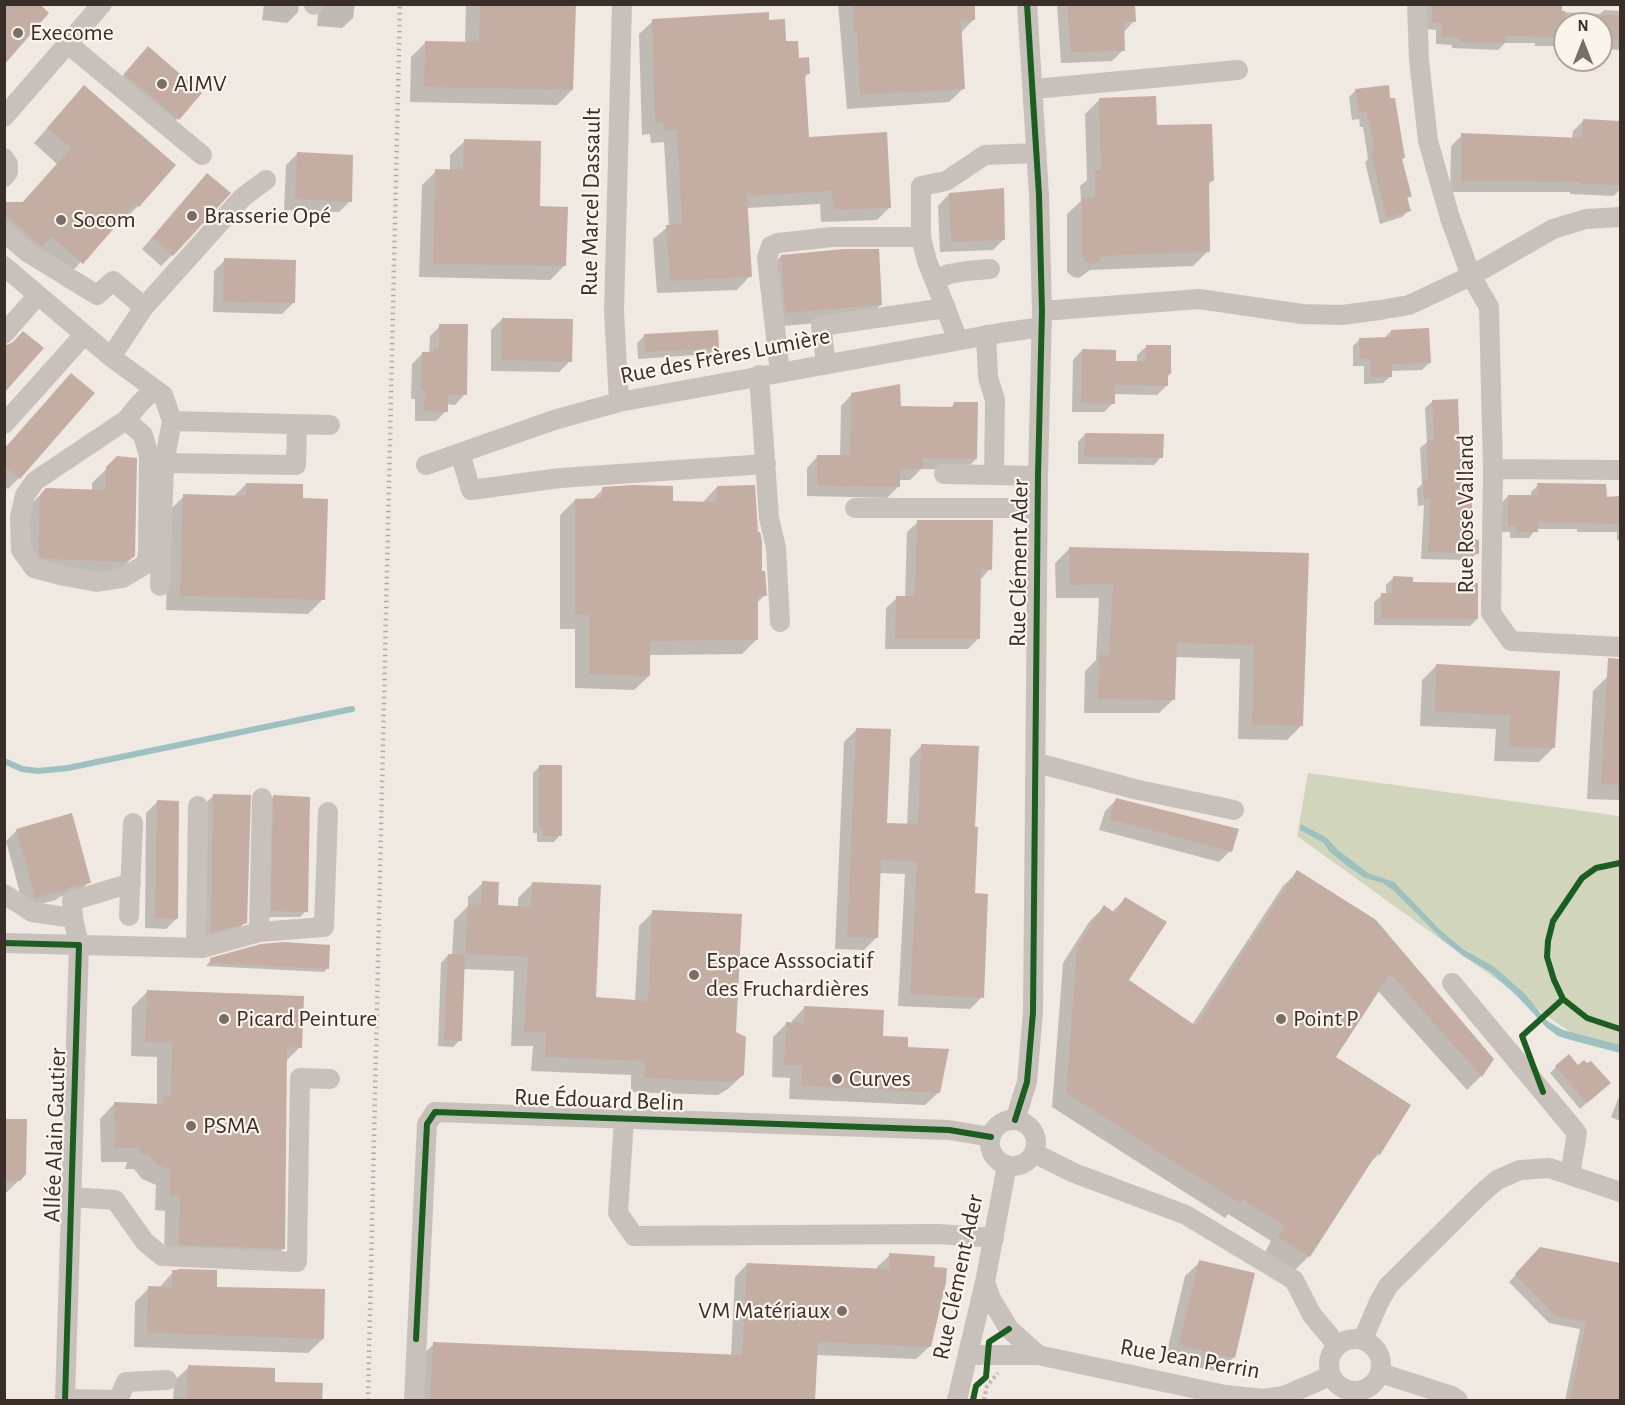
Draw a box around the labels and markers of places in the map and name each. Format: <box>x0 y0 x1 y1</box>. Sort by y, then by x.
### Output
place label: Execome <box>30 19 114 47</box>
marker: Execome <box>11 26 25 40</box>
place label: AIMV <box>174 70 227 98</box>
marker: AIMV <box>155 77 169 91</box>
place label: Brasserie Opé <box>204 202 331 230</box>
place label: Socom <box>73 206 136 234</box>
marker: Brasserie Opé <box>185 209 199 223</box>
marker: Socom <box>54 213 68 227</box>
place label: Espace Asssociatif des Fruchardières <box>706 947 873 1003</box>
marker: Espace Asssociatif des Fruchardières <box>687 968 701 982</box>
place label: Picard Peinture <box>236 1005 377 1033</box>
place label: Point P <box>1293 1005 1359 1033</box>
marker: Picard Peinture <box>217 1012 231 1026</box>
marker: Point P <box>1274 1012 1288 1026</box>
place label: Curves <box>849 1065 911 1093</box>
marker: Curves <box>830 1072 844 1086</box>
place label: PSMA <box>203 1112 260 1140</box>
marker: PSMA <box>184 1119 198 1133</box>
place label: VM Matériaux <box>698 1297 830 1325</box>
marker: VM Matériaux <box>835 1304 849 1318</box>

